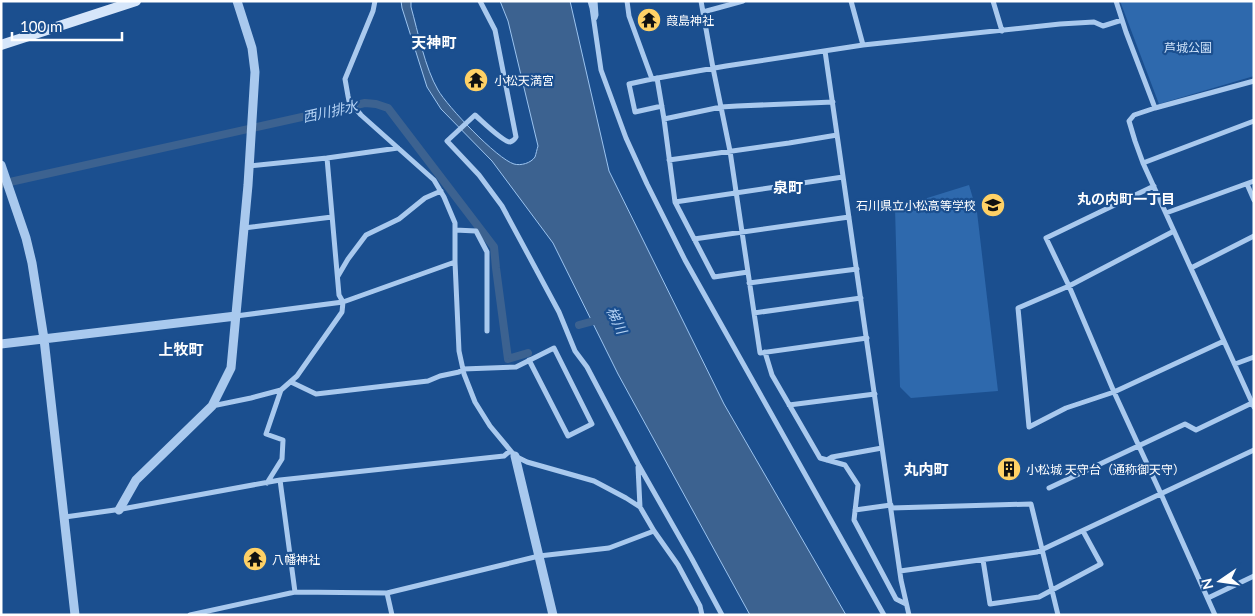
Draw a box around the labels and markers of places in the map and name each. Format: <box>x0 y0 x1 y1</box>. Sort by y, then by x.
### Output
temple icon: 葭島神社 <box>636 7 662 33</box>
place label: 葭島神社 <box>666 13 714 28</box>
temple icon: 小松天満宮 <box>463 67 489 93</box>
place label: 小松天満宮 <box>494 73 554 88</box>
school or university icon: 石川県立小松高等学校 <box>980 192 1006 218</box>
place label: 石川県立小松高等学校 <box>856 198 976 213</box>
building icon: 小松城 天守台（通称御天守） <box>996 456 1022 482</box>
place label: 小松城 天守台（通称御天守） <box>1026 462 1185 477</box>
temple icon: 八幡神社 <box>242 546 268 572</box>
place label: 八幡神社 <box>272 552 320 567</box>

